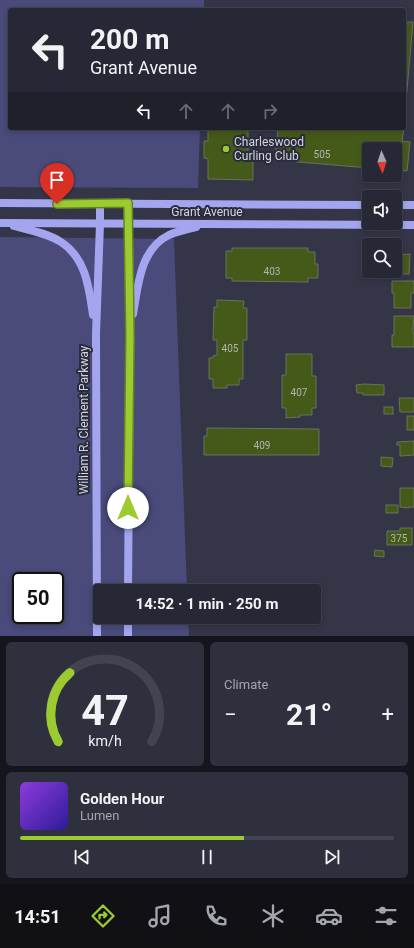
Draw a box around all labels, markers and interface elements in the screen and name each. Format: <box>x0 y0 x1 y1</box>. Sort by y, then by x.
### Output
text: 200 m <box>90 23 169 56</box>
icon: left <box>24 24 76 76</box>
text: Grant Avenue <box>90 57 197 78</box>
icon: left <box>133 100 155 122</box>
icon: ahead <box>175 100 197 122</box>
icon: ahead <box>217 100 239 122</box>
icon: right <box>259 100 281 122</box>
place label: Charleswood Curling Club <box>234 135 304 163</box>
north arrow <box>362 142 402 182</box>
map controls <box>362 142 402 278</box>
marker: Charleswood Curling Club <box>221 144 231 154</box>
house number: 505 <box>314 149 331 160</box>
pin <box>40 163 74 204</box>
icon: arrive <box>46 169 68 191</box>
button: sound <box>362 190 402 230</box>
street label: Grant Avenue <box>171 205 243 219</box>
button: search <box>362 238 402 278</box>
house number: 403 <box>264 266 280 277</box>
house number: 405 <box>222 343 239 354</box>
street label: William R. Clement Parkway <box>77 345 91 494</box>
house number: 407 <box>291 387 308 398</box>
house number: 409 <box>254 440 270 451</box>
position arrow <box>107 487 149 529</box>
house number: 375 <box>391 533 408 544</box>
speed limit sign: 50 <box>12 572 64 624</box>
text: 14:52 · 1 min · 250 m <box>136 595 278 613</box>
text: Climate <box>224 677 268 692</box>
text: 47 <box>81 686 129 735</box>
text: 21° <box>286 697 332 732</box>
text: − <box>224 702 237 727</box>
text: + <box>382 702 394 727</box>
text: km/h <box>88 733 122 749</box>
text: Golden Hour <box>80 790 164 808</box>
text: Lumen <box>80 808 119 823</box>
icon: previous <box>71 846 93 868</box>
icon: pause <box>196 846 218 868</box>
icon: next <box>321 846 343 868</box>
icon: directions <box>89 902 117 930</box>
icon: music <box>146 902 174 930</box>
icon: phone <box>202 902 230 930</box>
icon: climate <box>259 902 287 930</box>
icon: car <box>315 902 343 930</box>
icon: filters <box>372 902 400 930</box>
text: 14:51 <box>14 906 61 927</box>

